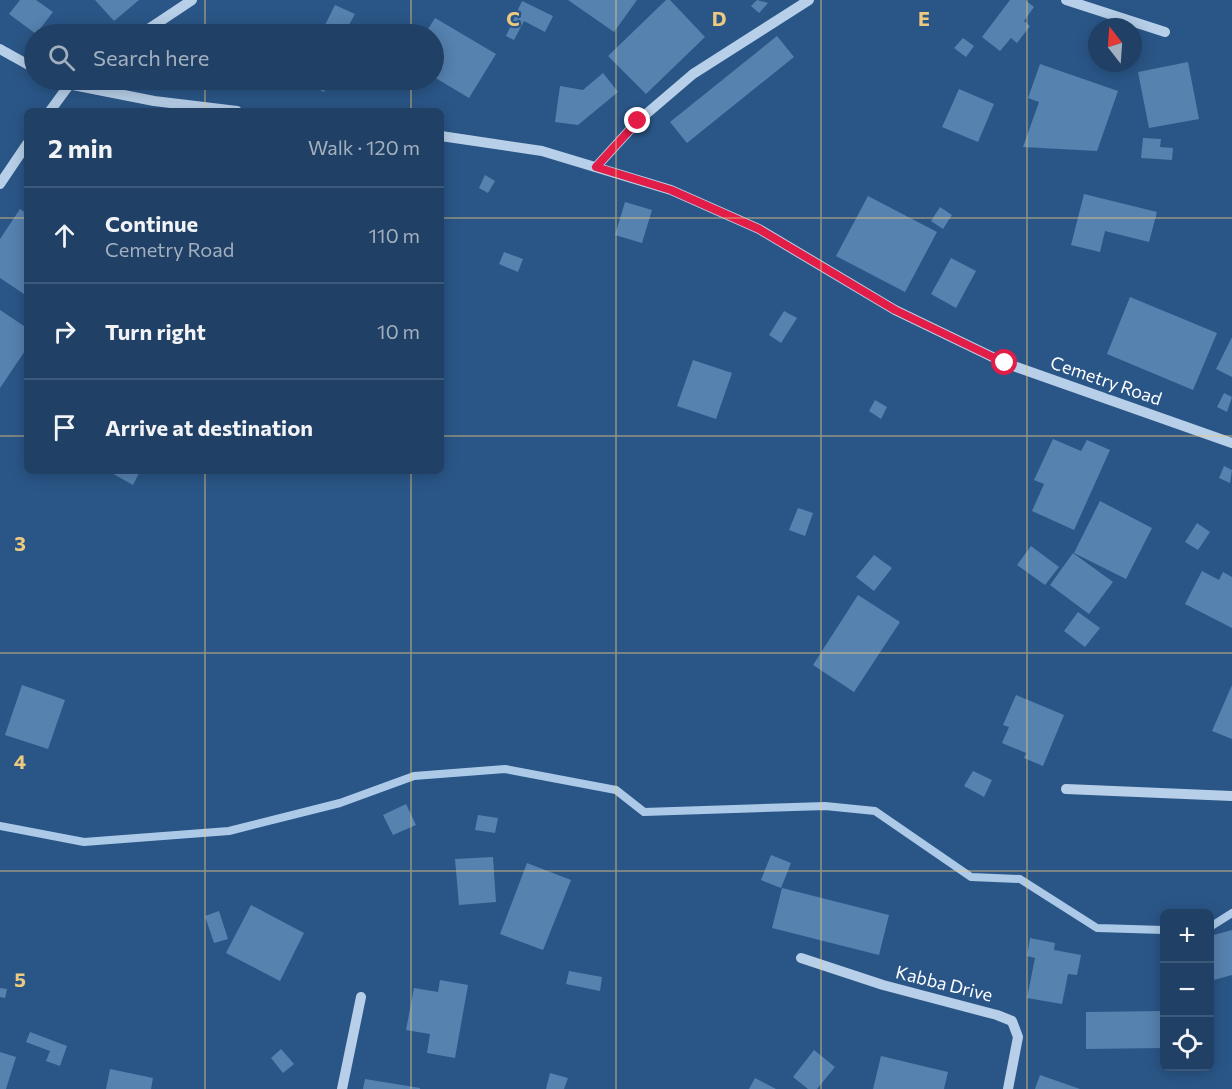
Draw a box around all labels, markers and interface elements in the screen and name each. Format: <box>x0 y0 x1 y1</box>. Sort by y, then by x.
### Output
text: C <box>506 6 520 30</box>
text: D <box>712 6 726 30</box>
text: E <box>918 6 930 30</box>
north arrow <box>1088 18 1142 72</box>
search box <box>24 24 444 90</box>
icon: search <box>45 41 78 74</box>
text: Search here <box>93 44 209 71</box>
route end <box>624 107 650 133</box>
text: 2 min <box>48 132 113 163</box>
text: Walk · 120 m <box>308 135 420 159</box>
text: Continue <box>105 210 198 237</box>
icon: ahead <box>48 219 81 252</box>
text: 110 m <box>369 223 420 247</box>
text: Cemetry Road <box>105 237 234 261</box>
icon: right <box>48 315 81 348</box>
text: Turn right <box>105 318 206 345</box>
text: 10 m <box>377 319 420 343</box>
route start <box>991 349 1017 375</box>
street label: Cemetry Road <box>1048 351 1165 409</box>
icon: arrive <box>48 411 81 444</box>
text: Arrive at destination <box>105 414 313 441</box>
text: 3 <box>14 531 26 555</box>
text: 4 <box>14 749 26 773</box>
map controls <box>1160 909 1214 1071</box>
button: + <box>1160 909 1214 963</box>
street label: Kabba Drive <box>893 960 995 1006</box>
button: − <box>1160 963 1214 1017</box>
text: 5 <box>14 967 26 991</box>
button: locate <box>1160 1017 1214 1071</box>

